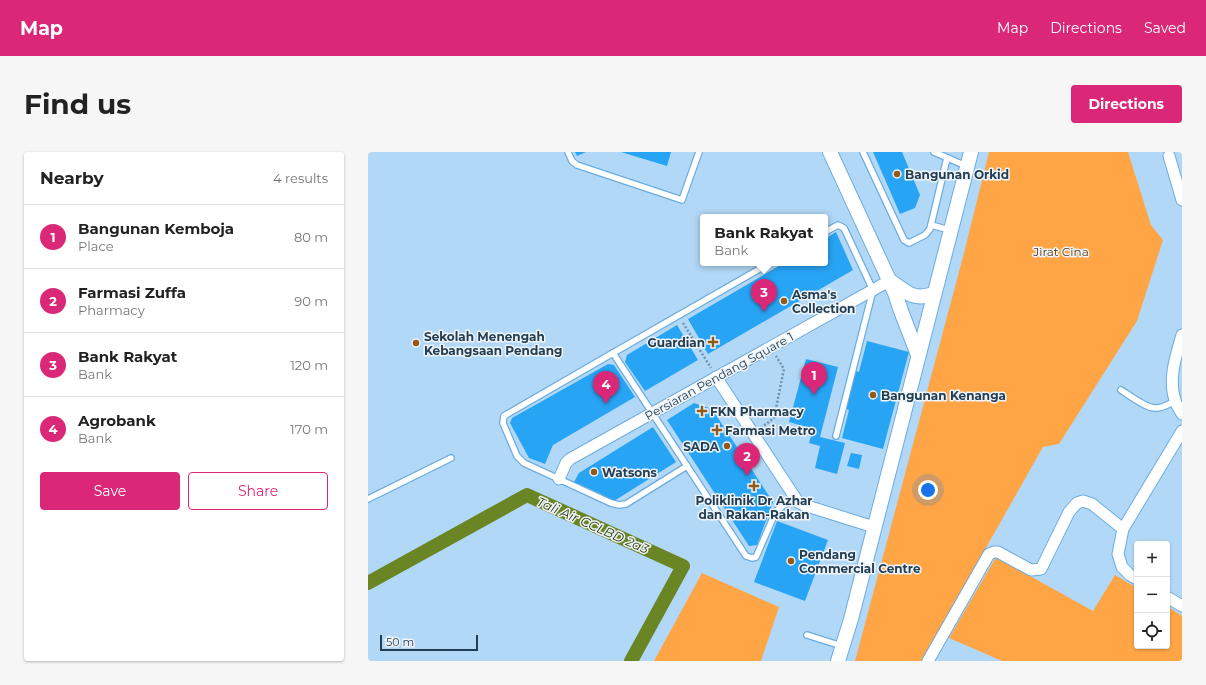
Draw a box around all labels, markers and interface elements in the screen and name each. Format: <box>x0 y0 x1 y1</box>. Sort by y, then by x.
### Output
text: Map <box>20 17 63 40</box>
text: Map <box>997 19 1028 37</box>
text: Directions <box>1050 19 1122 37</box>
text: Saved <box>1144 19 1186 37</box>
button: Directions <box>1071 85 1182 123</box>
text: Find us <box>24 87 131 121</box>
place label: Bangunan Orkid <box>905 167 1009 182</box>
text: Nearby <box>40 168 104 188</box>
marker: Bangunan Orkid <box>892 169 902 179</box>
text: 4 results <box>273 170 328 186</box>
popup <box>700 214 828 266</box>
text: Bangunan Kemboja <box>78 219 234 238</box>
text: Bank Rakyat <box>714 223 814 242</box>
text: 1 <box>50 229 56 245</box>
text: 80 m <box>294 229 328 245</box>
text: Place <box>78 238 114 254</box>
text: Bank <box>714 242 748 258</box>
park label: Jirat Cina <box>1032 244 1089 259</box>
pin: 3 <box>751 279 777 312</box>
text: Farmasi Zuffa <box>78 283 186 302</box>
place label: Asma's Collection <box>791 287 855 316</box>
text: 2 <box>49 293 57 309</box>
text: 90 m <box>294 293 328 309</box>
marker: Asma's Collection <box>779 296 789 306</box>
text: Pharmacy <box>78 302 145 318</box>
place label: Sekolah Menengah Kebangsaan Pendang <box>424 329 562 358</box>
street label: Persiaran Pendang Square 1 <box>642 329 796 423</box>
place label: Guardian <box>647 335 705 350</box>
marker: Guardian <box>708 337 718 347</box>
marker: Sekolah Menengah Kebangsaan Pendang <box>411 338 421 348</box>
text: Bank Rakyat <box>78 347 177 366</box>
text: 3 <box>49 357 57 373</box>
text: 120 m <box>290 357 328 373</box>
pin: 1 <box>801 362 827 395</box>
text: Bank <box>78 366 112 382</box>
pin: 4 <box>593 371 619 404</box>
place label: Bangunan Kenanga <box>881 388 1006 403</box>
marker: Bangunan Kenanga <box>868 390 878 400</box>
place label: FKN Pharmacy <box>710 404 804 419</box>
marker: FKN Pharmacy <box>697 406 707 416</box>
text: Agrobank <box>78 411 156 430</box>
text: 4 <box>49 421 57 437</box>
text: 170 m <box>290 421 328 437</box>
place label: Farmasi Metro <box>725 423 816 438</box>
marker: Farmasi Metro <box>712 425 722 435</box>
text: Bank <box>78 430 112 446</box>
place label: SADA <box>683 439 720 454</box>
marker: SADA <box>722 441 732 451</box>
pin: 2 <box>734 443 760 476</box>
place label: Watsons <box>602 465 657 480</box>
marker: Watsons <box>589 467 599 477</box>
button: Save <box>40 472 180 510</box>
button: Share <box>188 472 328 510</box>
marker: Poliklinik Dr Azhar dan Rakan-Rakan <box>748 480 760 492</box>
your location <box>918 480 938 500</box>
water label: Tali Air CCLBD 2a3 <box>535 493 652 557</box>
place label: Poliklinik Dr Azhar dan Rakan-Rakan <box>695 493 813 522</box>
map controls <box>1134 541 1170 649</box>
button: + <box>1134 541 1170 577</box>
place label: Pendang Commercial Centre <box>799 547 921 576</box>
marker: Pendang Commercial Centre <box>786 556 796 566</box>
button: − <box>1134 577 1170 613</box>
button: locate <box>1134 613 1170 649</box>
scale bar <box>380 633 478 652</box>
text: 50 m <box>386 635 414 649</box>

